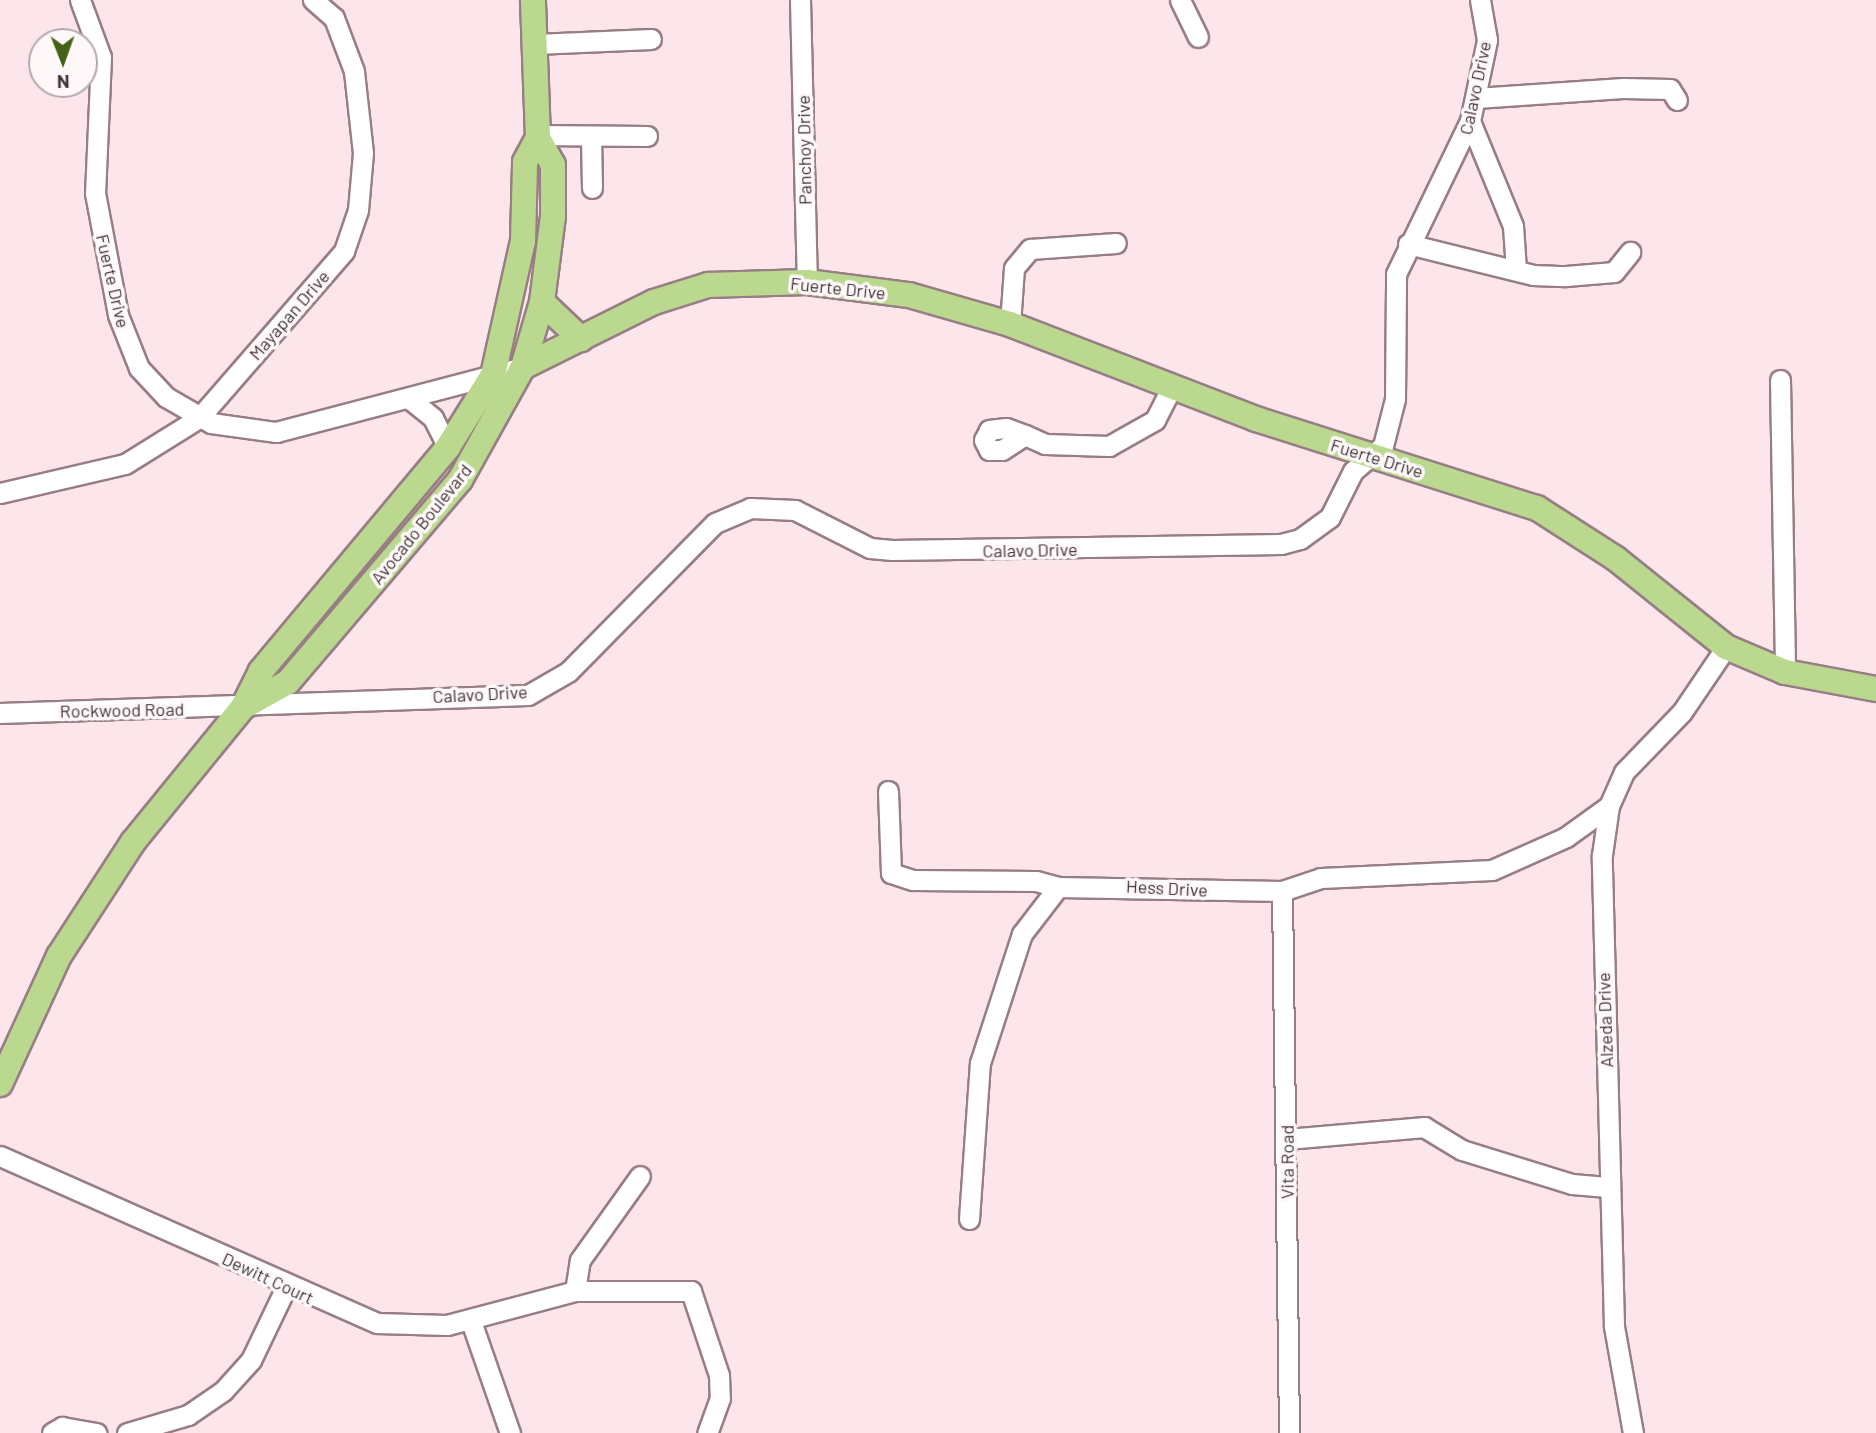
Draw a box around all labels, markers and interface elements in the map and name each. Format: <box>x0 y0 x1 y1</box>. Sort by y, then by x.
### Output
north arrow <box>28 28 98 98</box>
street label: Calavo Drive <box>1455 39 1495 137</box>
text: N <box>57 71 70 94</box>
street label: Panchoy Drive <box>792 95 816 205</box>
street label: Fuerte Drive <box>92 232 134 330</box>
street label: Mayapan Drive <box>244 266 334 364</box>
street label: Fuerte Drive <box>789 272 887 304</box>
street label: Fuerte Drive <box>1328 434 1426 482</box>
street label: Avocado Boulevard <box>366 460 476 588</box>
street label: Calavo Drive <box>982 538 1078 562</box>
street label: Calavo Drive <box>432 681 528 707</box>
street label: Rockwood Road <box>59 698 185 722</box>
street label: Hess Drive <box>1126 875 1208 901</box>
street label: Alzeda Drive <box>1593 972 1617 1068</box>
street label: Vita Road <box>1276 1125 1298 1199</box>
street label: Dewitt Court <box>219 1247 317 1309</box>

